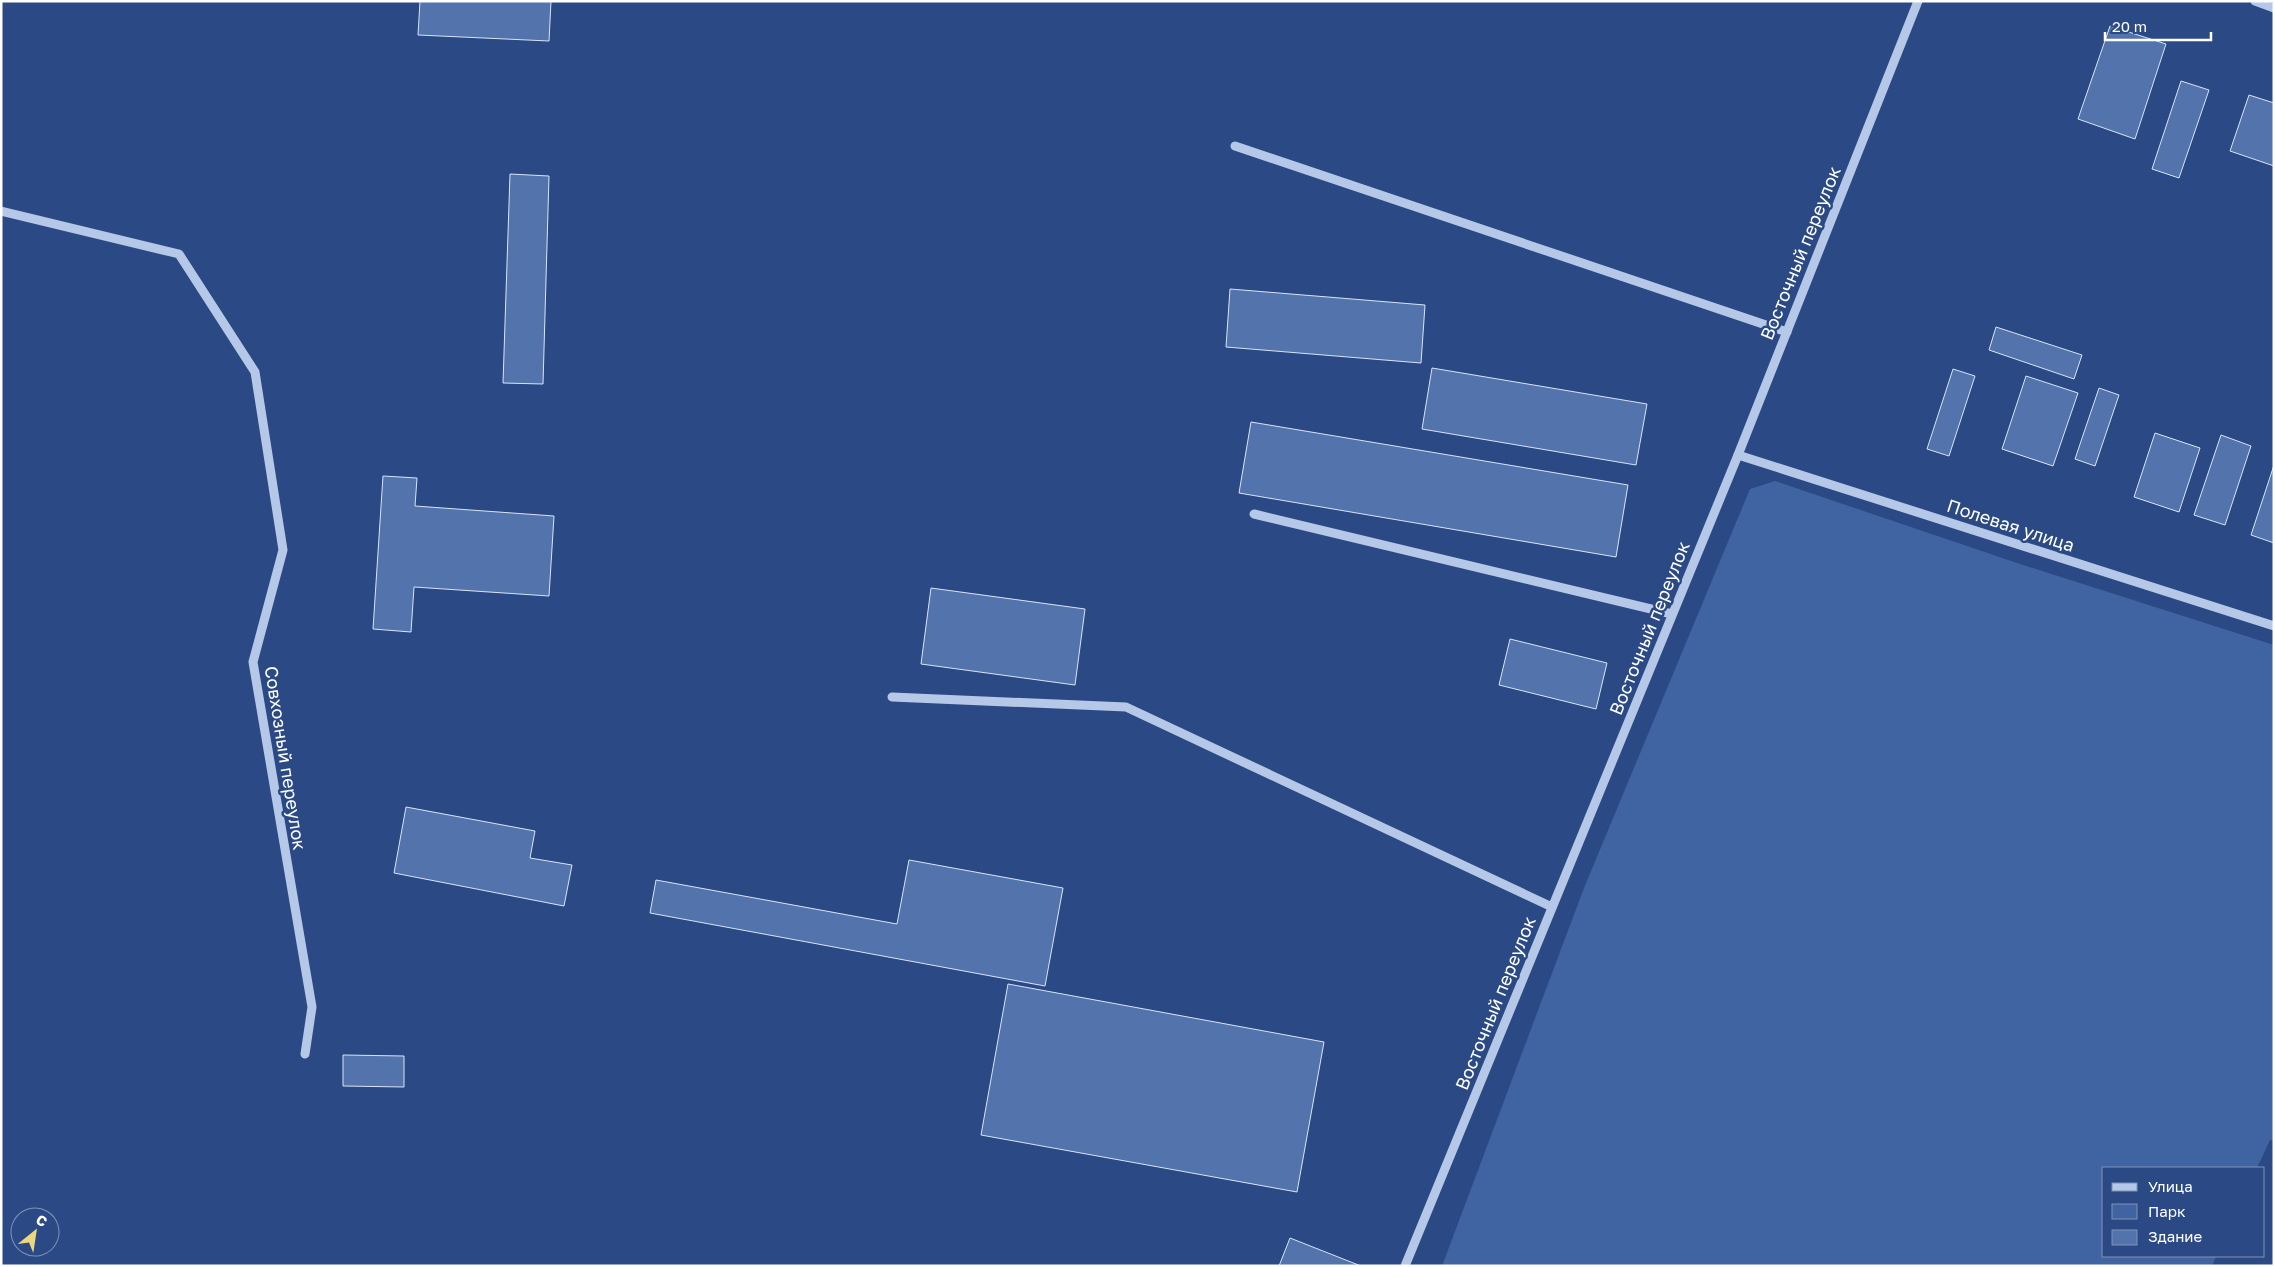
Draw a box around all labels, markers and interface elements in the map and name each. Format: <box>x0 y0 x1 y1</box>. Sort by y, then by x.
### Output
scale bar <box>2105 10 2211 42</box>
text: 20 m <box>2112 17 2147 35</box>
street label: Восточный переулок <box>1755 163 1845 343</box>
street label: Полевая улица <box>1944 494 2078 556</box>
street label: Восточный переулок <box>1604 538 1694 718</box>
street label: Совхозный переулок <box>261 664 311 852</box>
street label: Восточный переулок <box>1450 913 1540 1093</box>
legend <box>2102 1167 2265 1257</box>
text: Улица <box>2148 1177 2193 1195</box>
text: Парк <box>2148 1202 2186 1220</box>
north arrow <box>10 1207 60 1257</box>
text: С <box>33 1210 50 1230</box>
text: Здание <box>2148 1227 2202 1245</box>

